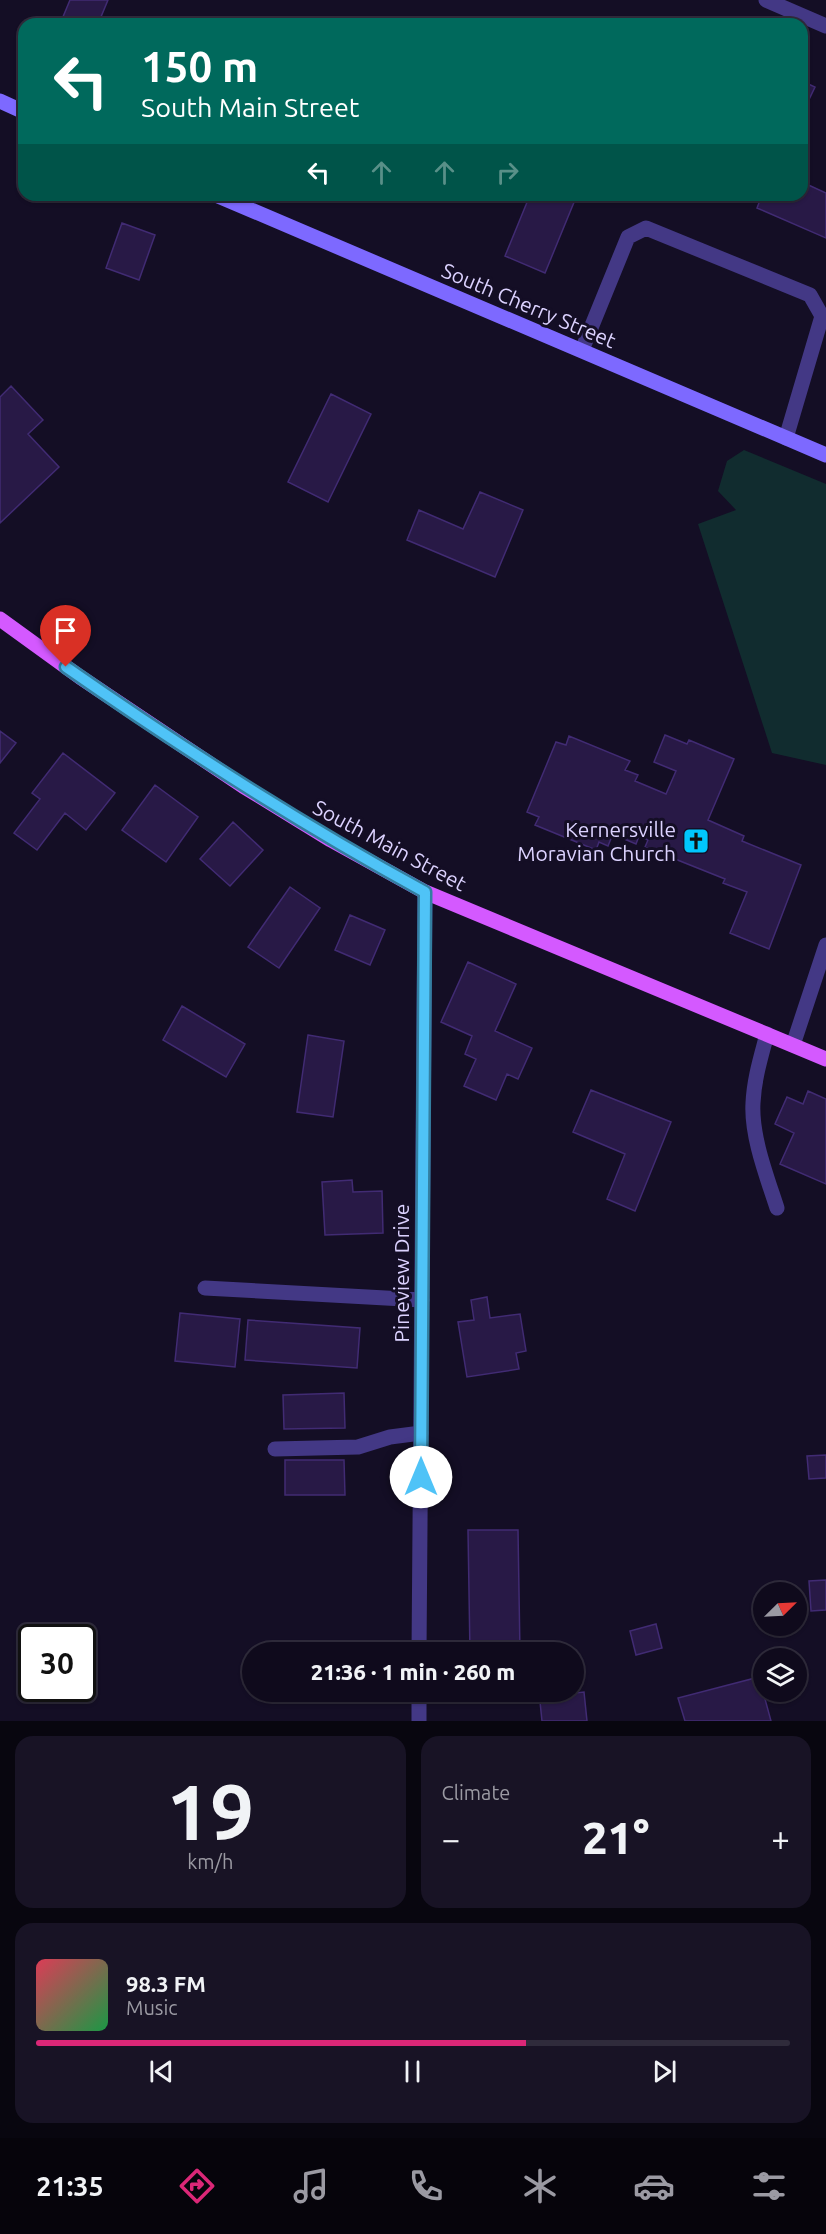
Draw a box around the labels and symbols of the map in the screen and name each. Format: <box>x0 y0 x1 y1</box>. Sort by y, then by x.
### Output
street label: South Cherry Street <box>438 257 620 353</box>
pin <box>40 605 91 667</box>
street label: South Main Street <box>309 795 471 895</box>
place label: Kernersville Moravian Church <box>517 817 676 865</box>
church icon: Kernersville Moravian Church <box>681 826 711 856</box>
street label: Pineview Drive <box>389 1204 413 1342</box>
position arrow <box>389 1445 453 1509</box>
north arrow <box>753 1582 807 1636</box>
speed limit sign: 30 <box>18 1624 96 1702</box>

